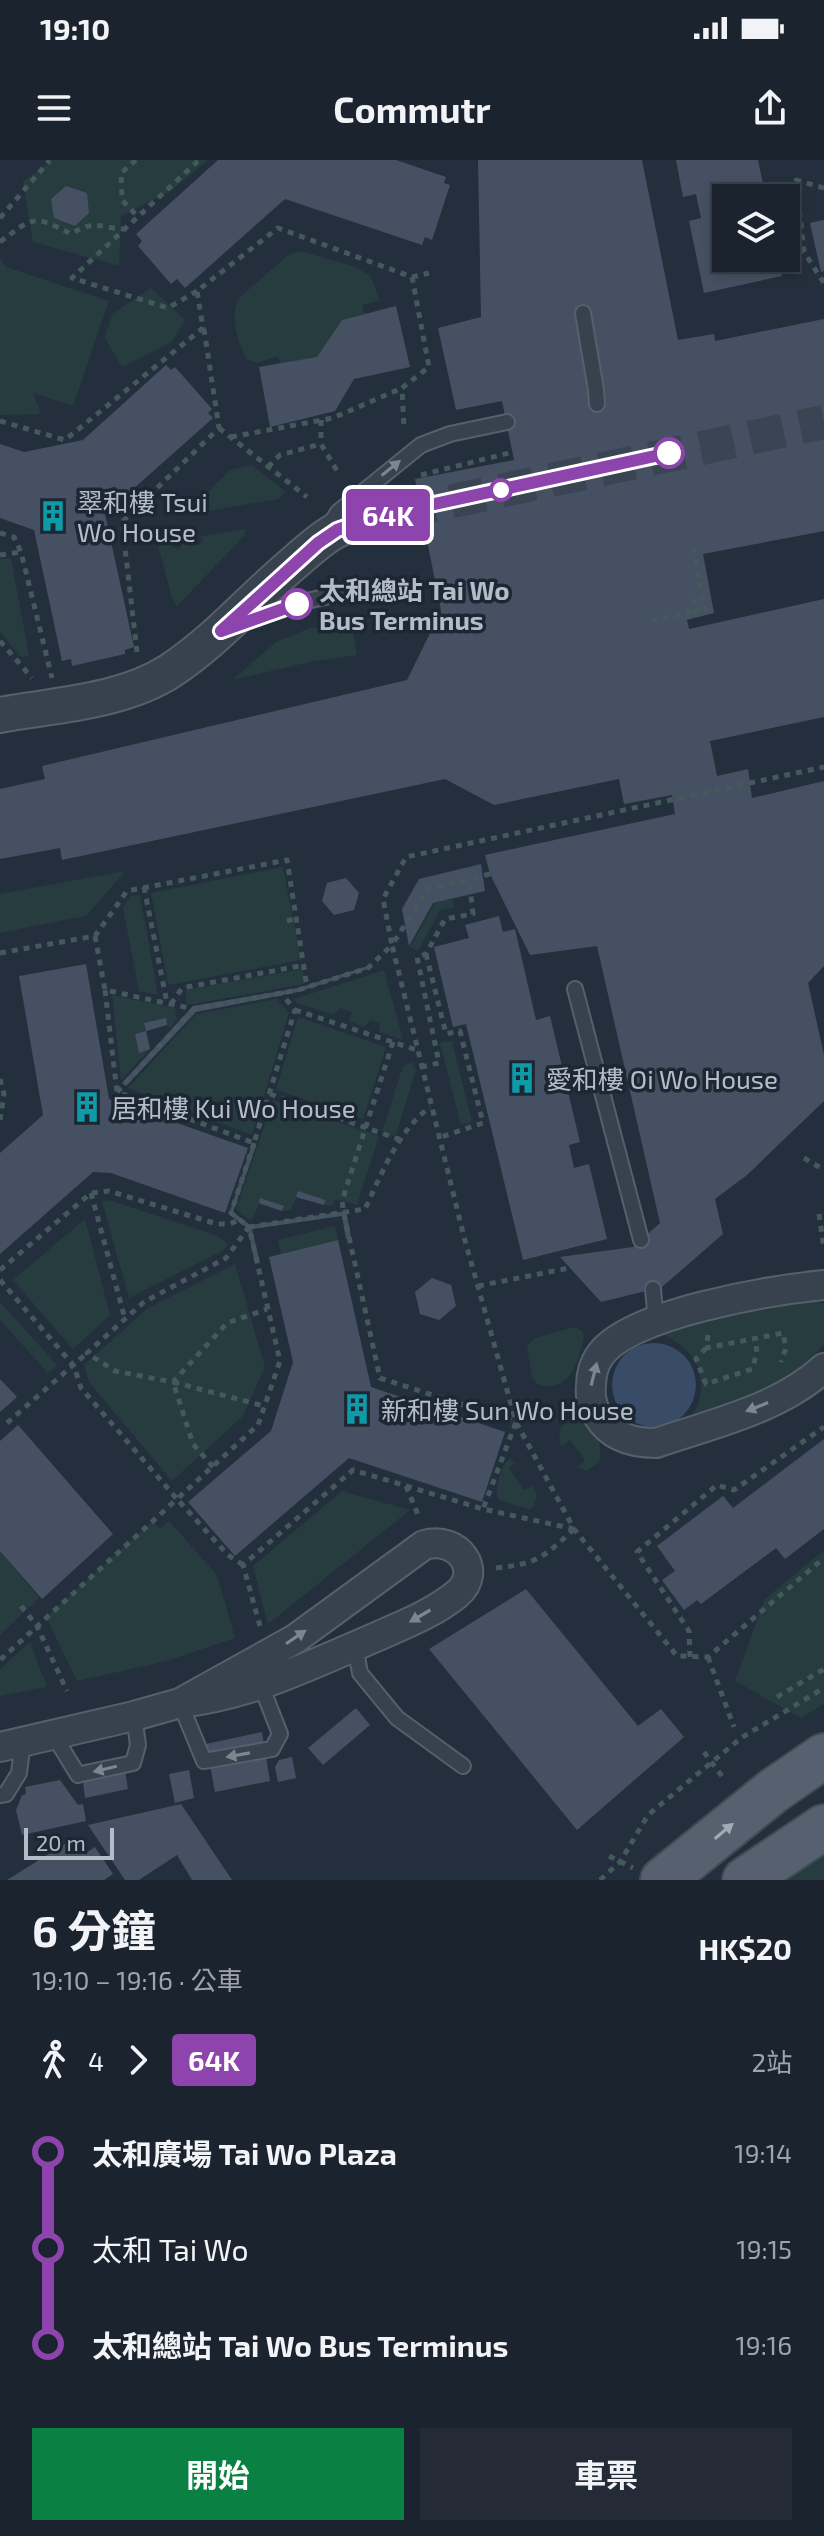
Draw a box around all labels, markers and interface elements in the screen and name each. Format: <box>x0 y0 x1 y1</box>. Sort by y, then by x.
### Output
text: 19:10 <box>40 10 110 46</box>
icon: menu <box>32 86 76 130</box>
icon: share <box>748 86 792 130</box>
text: Commutr <box>333 87 491 130</box>
map controls <box>712 184 800 272</box>
button: layers <box>712 184 800 272</box>
unlabelled marker <box>654 438 684 468</box>
one-way arrow <box>381 460 402 477</box>
unlabelled marker <box>490 479 512 501</box>
place label: 翠和樓 Tsui Wo House <box>77 486 208 547</box>
line badge: 64K <box>342 489 434 541</box>
text: 64K <box>362 498 414 532</box>
building icon: 翠和樓 Tsui Wo House <box>36 499 70 533</box>
place label: 太和總站 Tai Wo Bus Terminus <box>319 574 510 635</box>
marker: 太和總站 Tai Wo Bus Terminus <box>282 589 312 619</box>
building icon: 愛和樓 Oi Wo House <box>505 1061 539 1095</box>
place label: 愛和樓 Oi Wo House <box>546 1063 778 1094</box>
building icon: 居和樓 Kui Wo House <box>70 1090 104 1124</box>
place label: 居和樓 Kui Wo House <box>111 1092 356 1123</box>
one-way arrow <box>588 1361 601 1386</box>
building icon: 新和樓 Sun Wo House <box>340 1392 374 1426</box>
place label: 新和樓 Sun Wo House <box>381 1394 634 1425</box>
one-way arrow <box>745 1401 769 1414</box>
one-way arrow <box>409 1609 431 1623</box>
one-way arrow <box>286 1630 307 1645</box>
one-way arrow <box>225 1750 250 1762</box>
one-way arrow <box>93 1763 118 1776</box>
one-way arrow <box>714 1823 734 1840</box>
scale bar <box>24 1824 114 1860</box>
text: 20 m <box>36 1829 86 1855</box>
text: 6 分鐘 <box>32 1903 155 1956</box>
text: HK$20 <box>698 1930 792 1966</box>
text: 19:10 – 19:16 · 公車 <box>32 1964 243 1995</box>
icon: walk <box>32 2038 76 2082</box>
icon: forward <box>116 2038 160 2082</box>
text: 64K <box>188 2043 240 2077</box>
text: 4 <box>88 2045 104 2076</box>
text: 2站 <box>751 2046 792 2077</box>
text: 太和廣場 Tai Wo Plaza <box>92 2135 397 2171</box>
text: 19:14 <box>734 2137 792 2168</box>
text: 太和 Tai Wo <box>92 2231 248 2267</box>
text: 19:15 <box>736 2233 792 2264</box>
text: 太和總站 Tai Wo Bus Terminus <box>92 2327 509 2363</box>
text: 19:16 <box>735 2329 792 2360</box>
button: 開始 <box>32 2428 404 2520</box>
button: 車票 <box>420 2428 792 2520</box>

